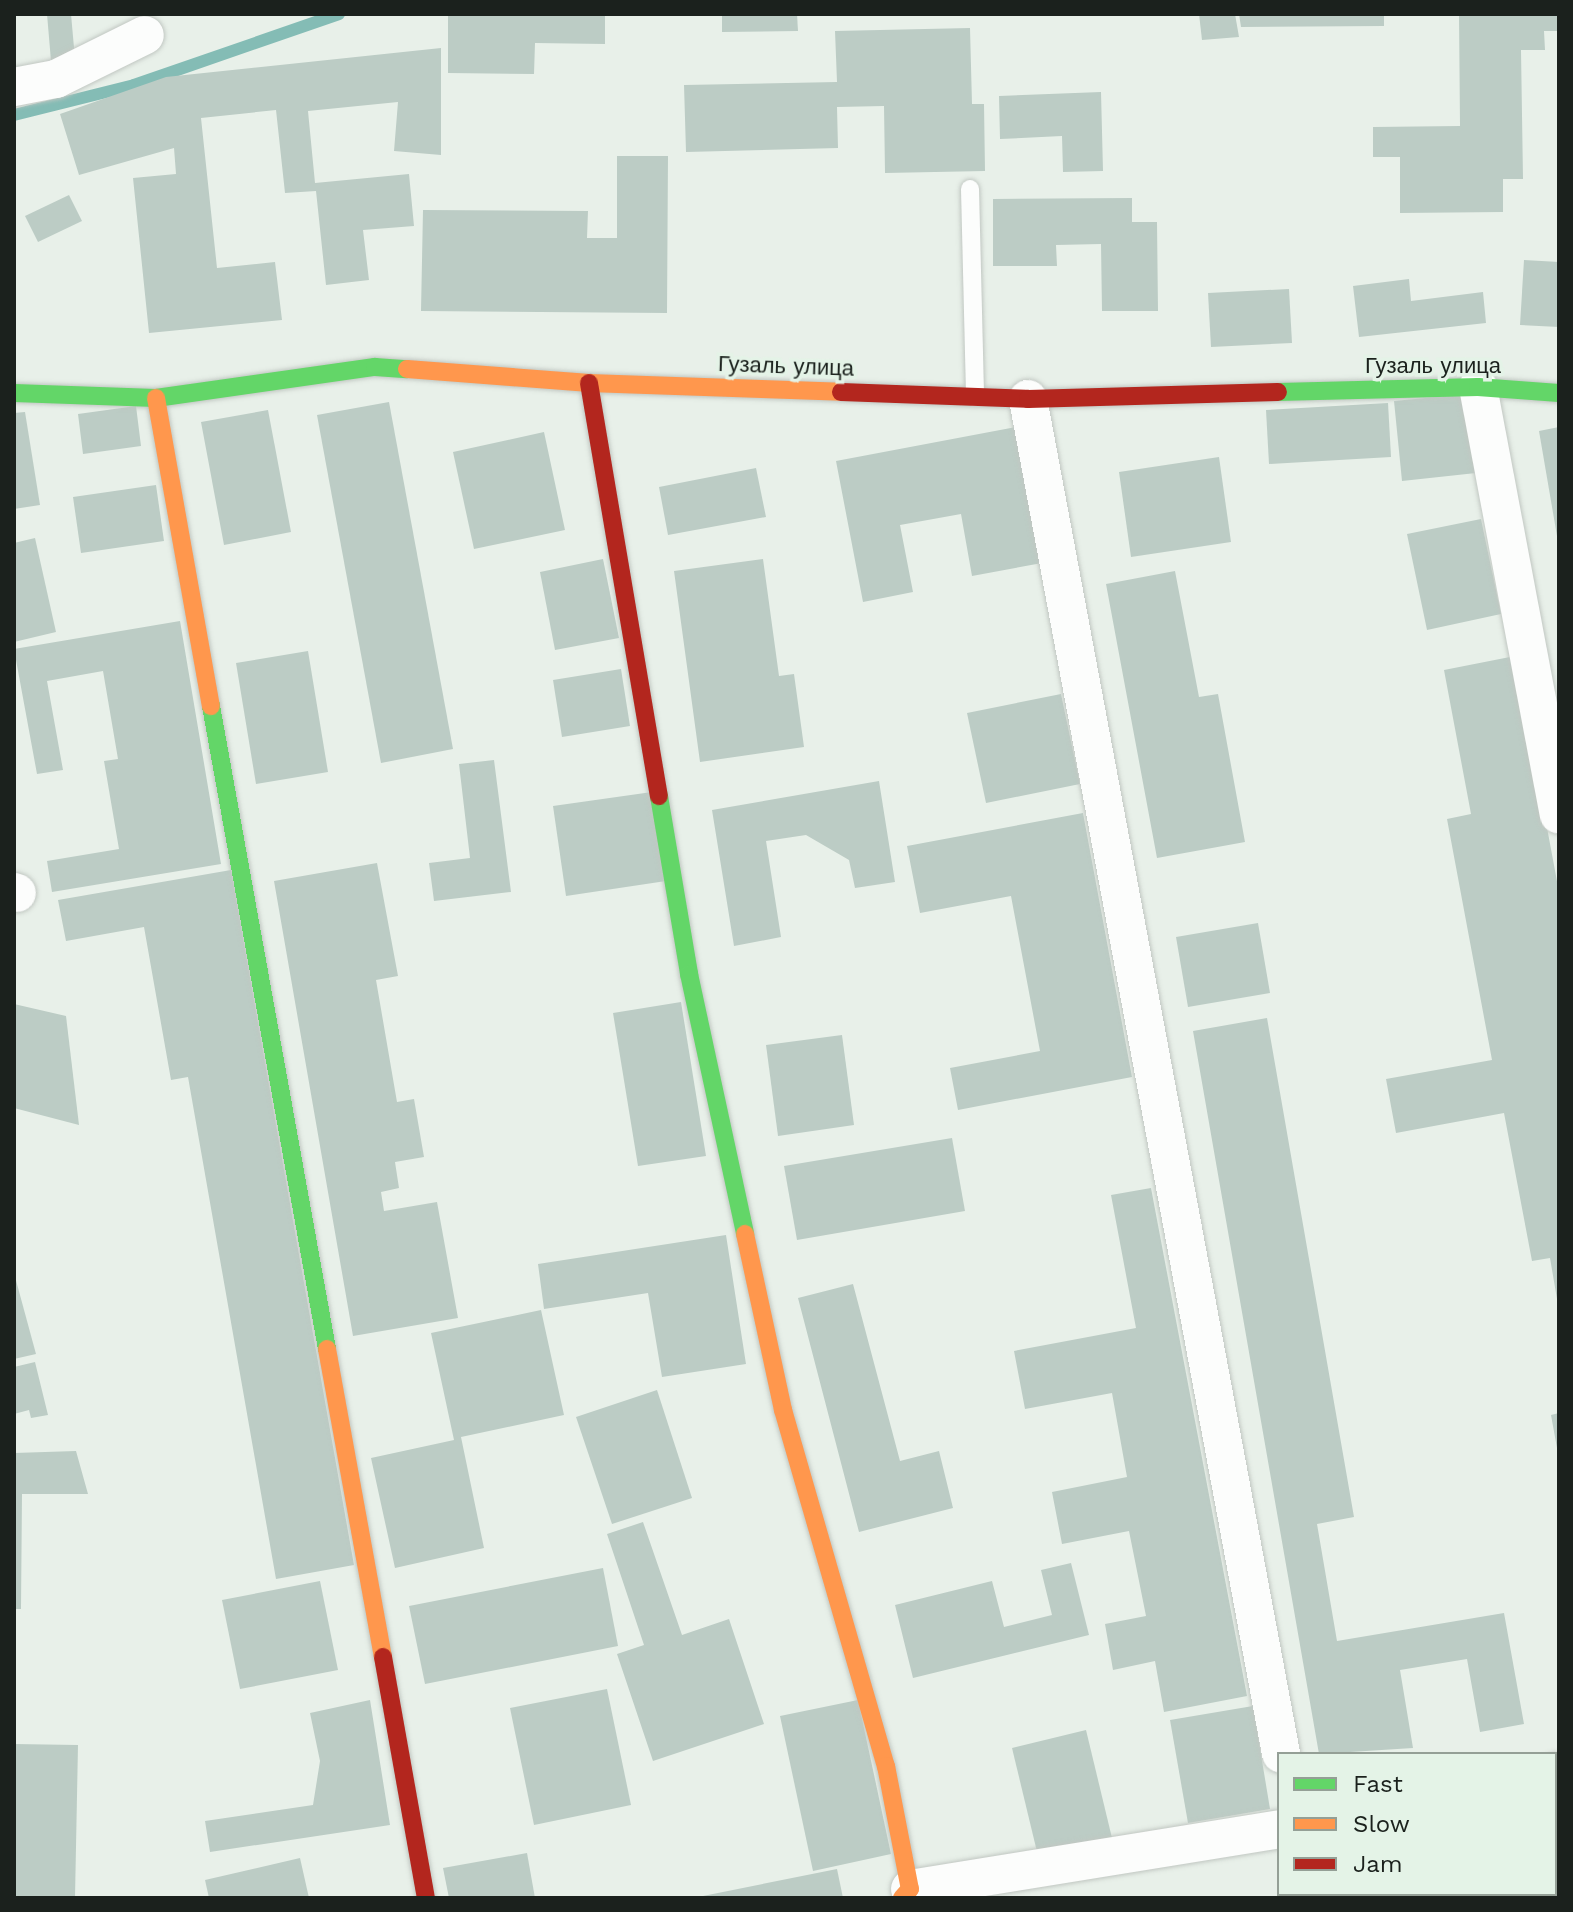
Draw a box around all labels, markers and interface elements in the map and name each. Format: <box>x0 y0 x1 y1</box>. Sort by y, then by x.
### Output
street label: Гузаль улица <box>718 350 854 382</box>
street label: Гузаль улица <box>1365 353 1501 379</box>
legend <box>1277 1752 1557 1896</box>
text: Fast <box>1353 1770 1403 1798</box>
text: Slow <box>1353 1810 1410 1838</box>
text: Jam <box>1353 1850 1403 1878</box>

